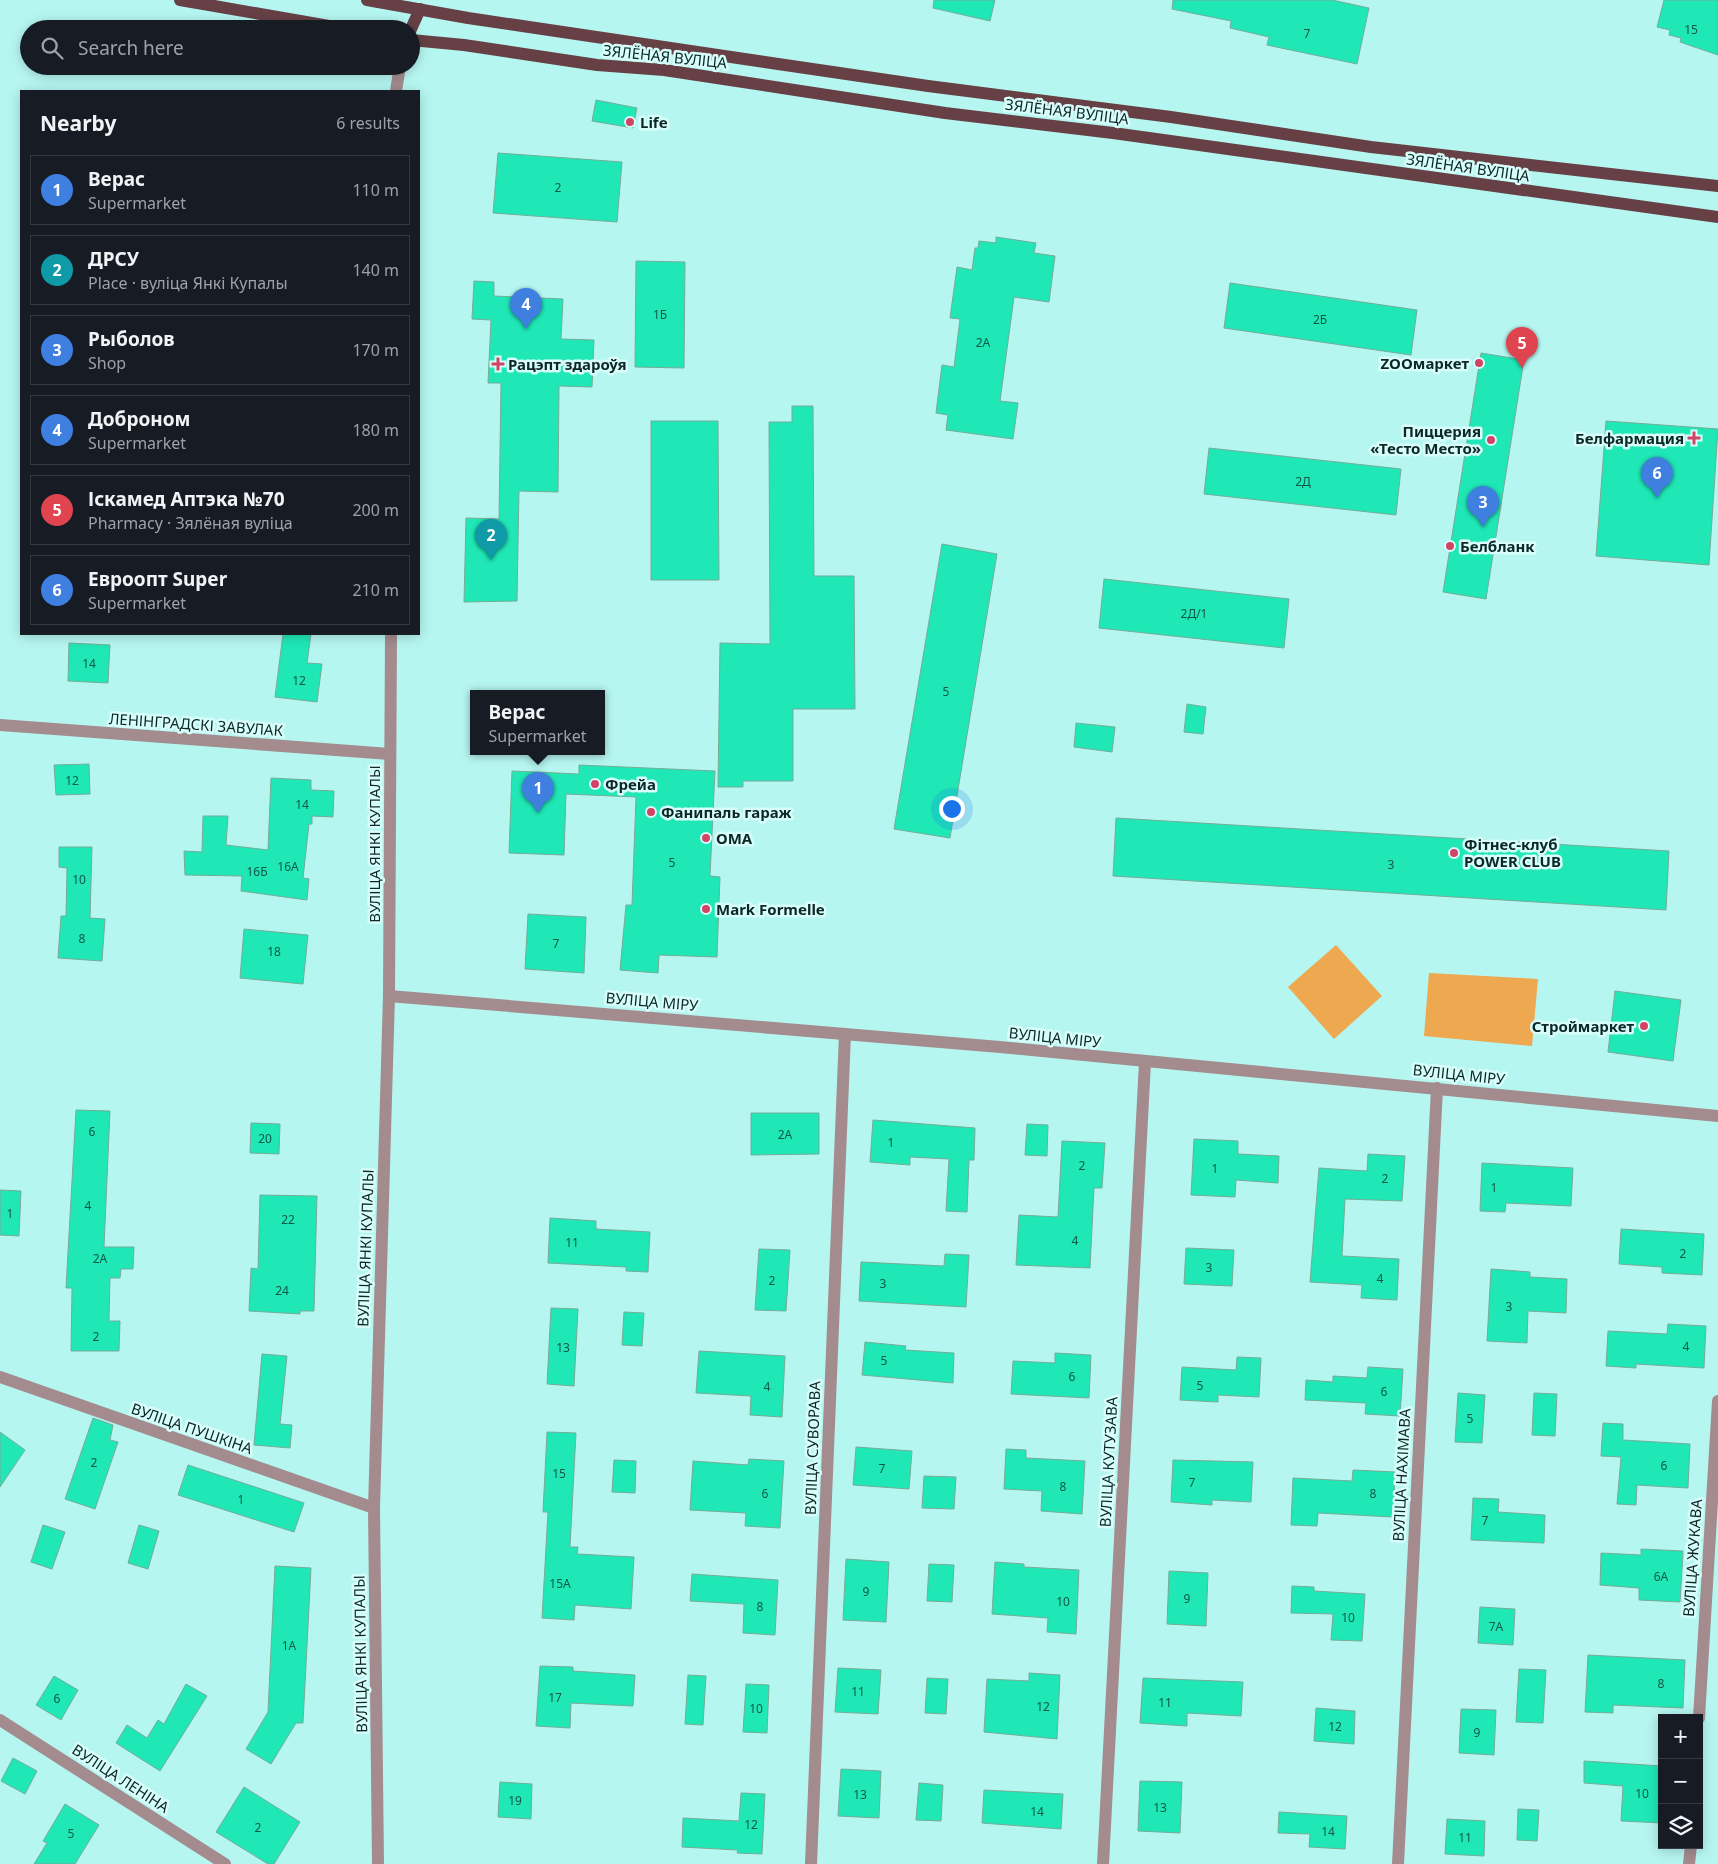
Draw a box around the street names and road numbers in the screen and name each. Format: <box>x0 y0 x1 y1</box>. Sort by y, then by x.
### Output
street label: ЗЯЛЁНАЯ ВУЛІЦА <box>602 40 728 72</box>
street label: ЗЯЛЁНАЯ ВУЛІЦА <box>1004 94 1130 129</box>
street label: ЗЯЛЁНАЯ ВУЛІЦА <box>1405 148 1531 186</box>
street label: ЛЕНІНГРАДСКІ ЗАВУЛАК <box>108 708 284 740</box>
street label: ВУЛІЦА ЯНКІ КУПАЛЫ <box>364 765 384 923</box>
street label: ВУЛІЦА МІРУ <box>605 987 700 1015</box>
street label: ВУЛІЦА МІРУ <box>1008 1022 1103 1052</box>
street label: ВУЛІЦА МІРУ <box>1412 1059 1507 1089</box>
street label: ВУЛІЦА ЯНКІ КУПАЛЫ <box>352 1169 378 1327</box>
street label: ВУЛІЦА СУВОРАВА <box>800 1380 824 1515</box>
street label: ВУЛІЦА КУТУЗАВА <box>1095 1396 1121 1528</box>
street label: ВУЛІЦА ПУШКІНА <box>129 1398 256 1458</box>
street label: ВУЛІЦА НАХІМАВА <box>1388 1408 1414 1542</box>
street label: ВУЛІЦА ЖУКАВА <box>1678 1498 1706 1618</box>
street label: ВУЛІЦА ЯНКІ КУПАЛЫ <box>349 1575 371 1733</box>
street label: ВУЛІЦА ЛЕНІНА <box>69 1739 174 1817</box>

